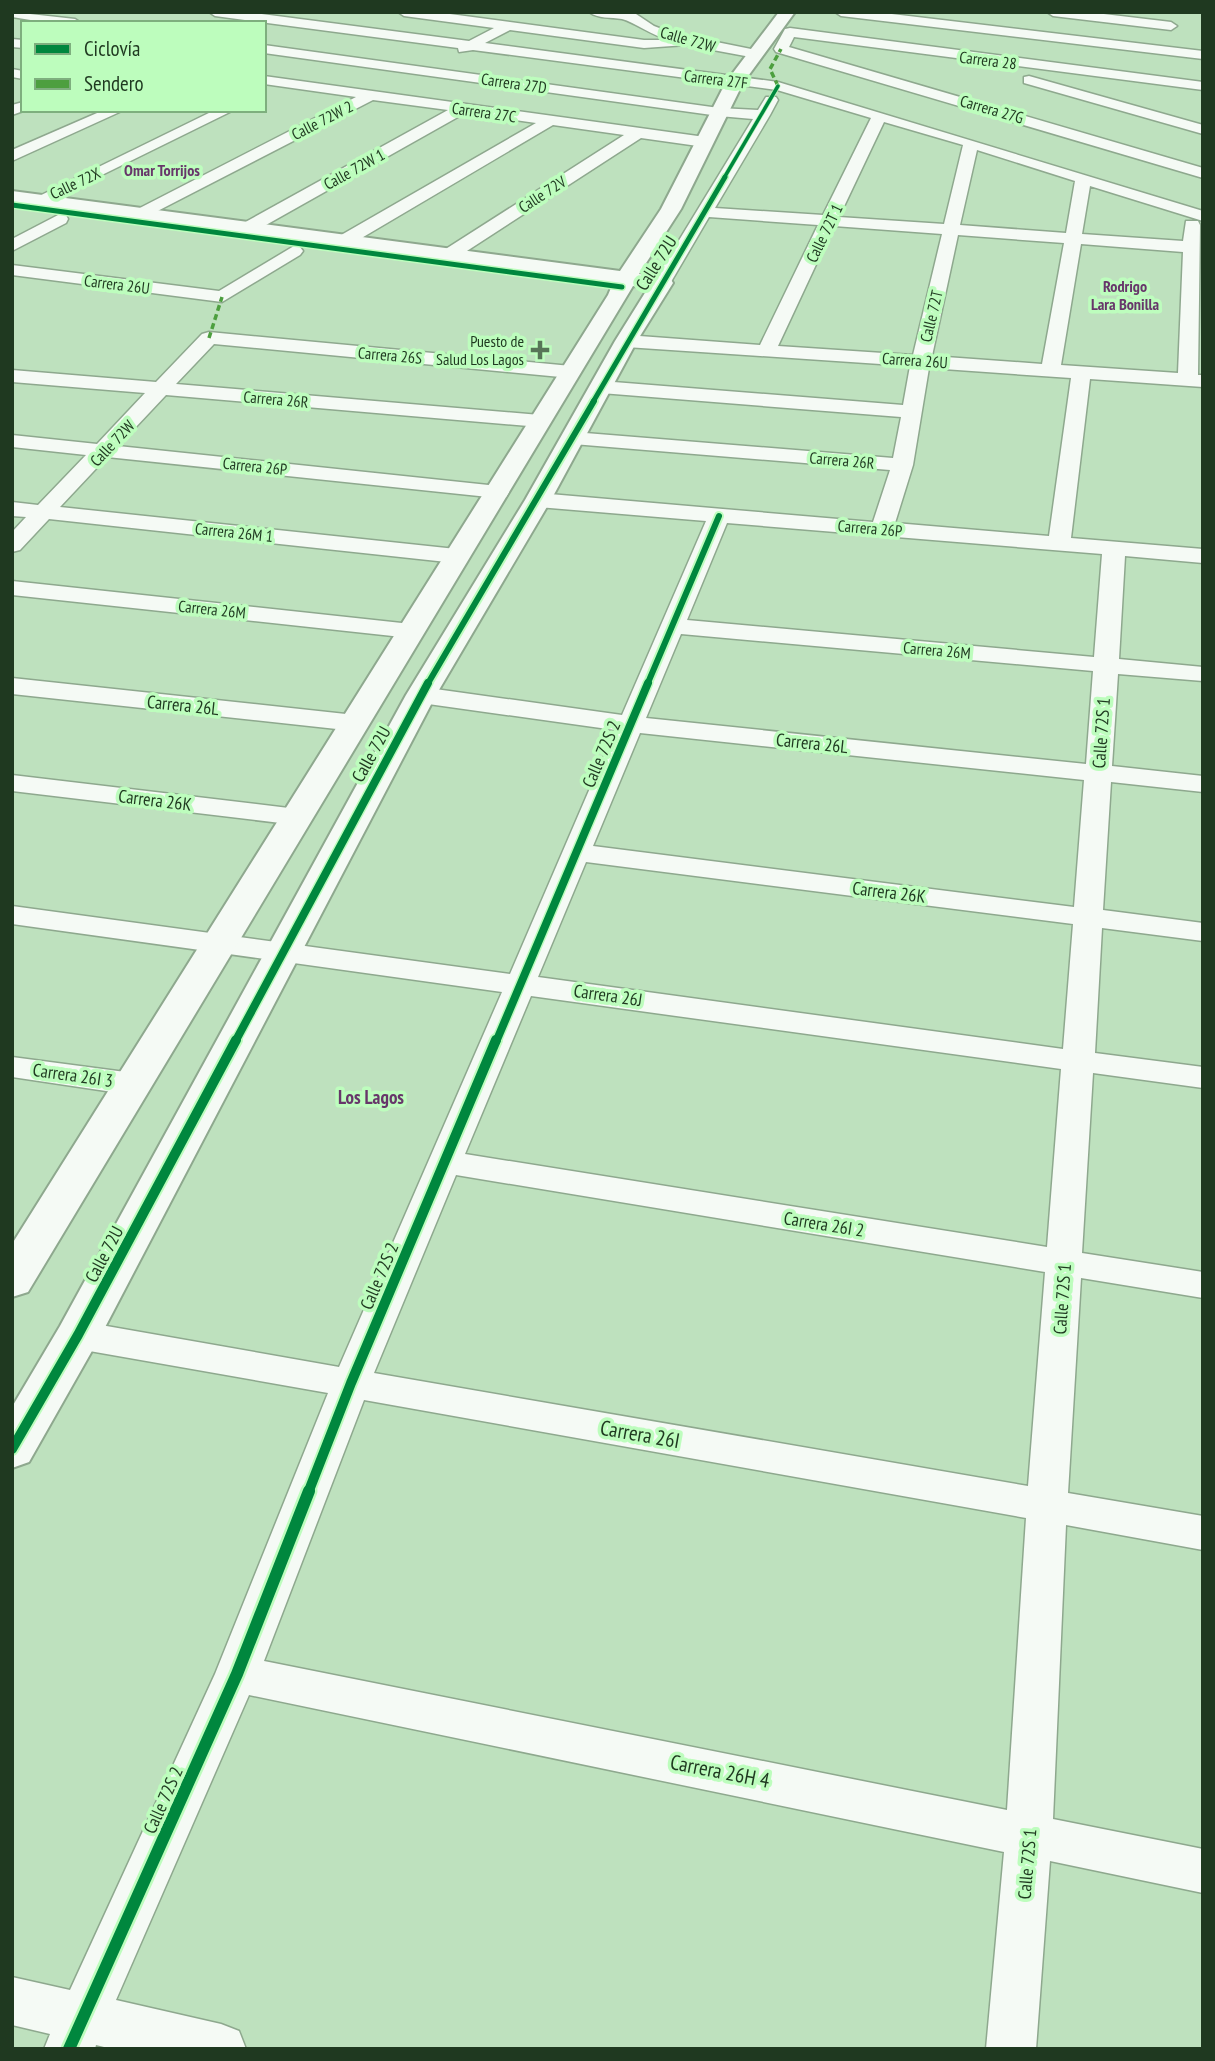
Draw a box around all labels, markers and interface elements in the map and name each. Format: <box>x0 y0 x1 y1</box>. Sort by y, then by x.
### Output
legend <box>21 21 266 112</box>
street label: Calle 72W <box>658 22 718 56</box>
text: Ciclovía <box>84 35 141 62</box>
street label: Carrera 28 <box>958 47 1018 73</box>
street label: Carrera 27F <box>683 65 749 93</box>
street label: Carrera 27D <box>480 69 548 97</box>
text: Sendero <box>84 70 143 97</box>
street label: Carrera 27G <box>958 90 1026 128</box>
street label: Calle 72W 2 <box>288 96 356 144</box>
street label: Carrera 27C <box>451 98 517 126</box>
street label: Calle 72W 1 <box>320 144 388 194</box>
district label: Omar Torrijos <box>124 160 200 180</box>
street label: Calle 72X <box>47 163 103 203</box>
street label: Calle 72V <box>514 171 570 217</box>
street label: Calle 72T 1 <box>801 200 847 266</box>
street label: Calle 72U <box>630 231 682 295</box>
street label: Carrera 26U <box>83 270 151 298</box>
district label: Rodrigo Lara Bonilla <box>1091 276 1159 314</box>
street label: Calle 72T <box>915 288 947 344</box>
place label: Puesto de Salud Los Lagos <box>436 331 524 369</box>
marker: Puesto de Salud Los Lagos <box>530 340 550 360</box>
street label: Carrera 26S <box>357 342 423 368</box>
street label: Carrera 26U <box>881 348 949 372</box>
street label: Carrera 26R <box>243 386 310 412</box>
street label: Calle 72W <box>86 415 139 470</box>
street label: Carrera 26R <box>809 447 876 473</box>
street label: Carrera 26P <box>222 453 288 479</box>
street label: Carrera 26P <box>837 515 903 541</box>
street label: Carrera 26M 1 <box>194 518 274 546</box>
street label: Carrera 26M <box>177 596 247 622</box>
street label: Carrera 26M <box>902 637 972 663</box>
street label: Carrera 26L <box>146 690 221 720</box>
street label: Calle 72S 1 <box>1087 697 1115 769</box>
street label: Calle 72S 2 <box>577 717 625 791</box>
street label: Calle 72U <box>346 722 396 786</box>
street label: Carrera 26L <box>775 728 850 758</box>
street label: Carrera 26K <box>117 784 193 816</box>
street label: Carrera 26K <box>851 876 927 908</box>
street label: Carrera 26J <box>572 979 644 1011</box>
street label: Carrera 26I 3 <box>31 1058 115 1092</box>
district label: Los Lagos <box>338 1085 404 1109</box>
street label: Carrera 26I 2 <box>782 1206 866 1242</box>
street label: Calle 72U <box>80 1222 128 1286</box>
street label: Calle 72S 2 <box>355 1239 403 1313</box>
street label: Calle 72S 1 <box>1048 1263 1076 1335</box>
street label: Carrera 26I <box>598 1414 682 1454</box>
street label: Carrera 26H 4 <box>668 1748 772 1794</box>
street label: Calle 72S 2 <box>138 1763 188 1837</box>
street label: Calle 72S 1 <box>1012 1828 1042 1900</box>

